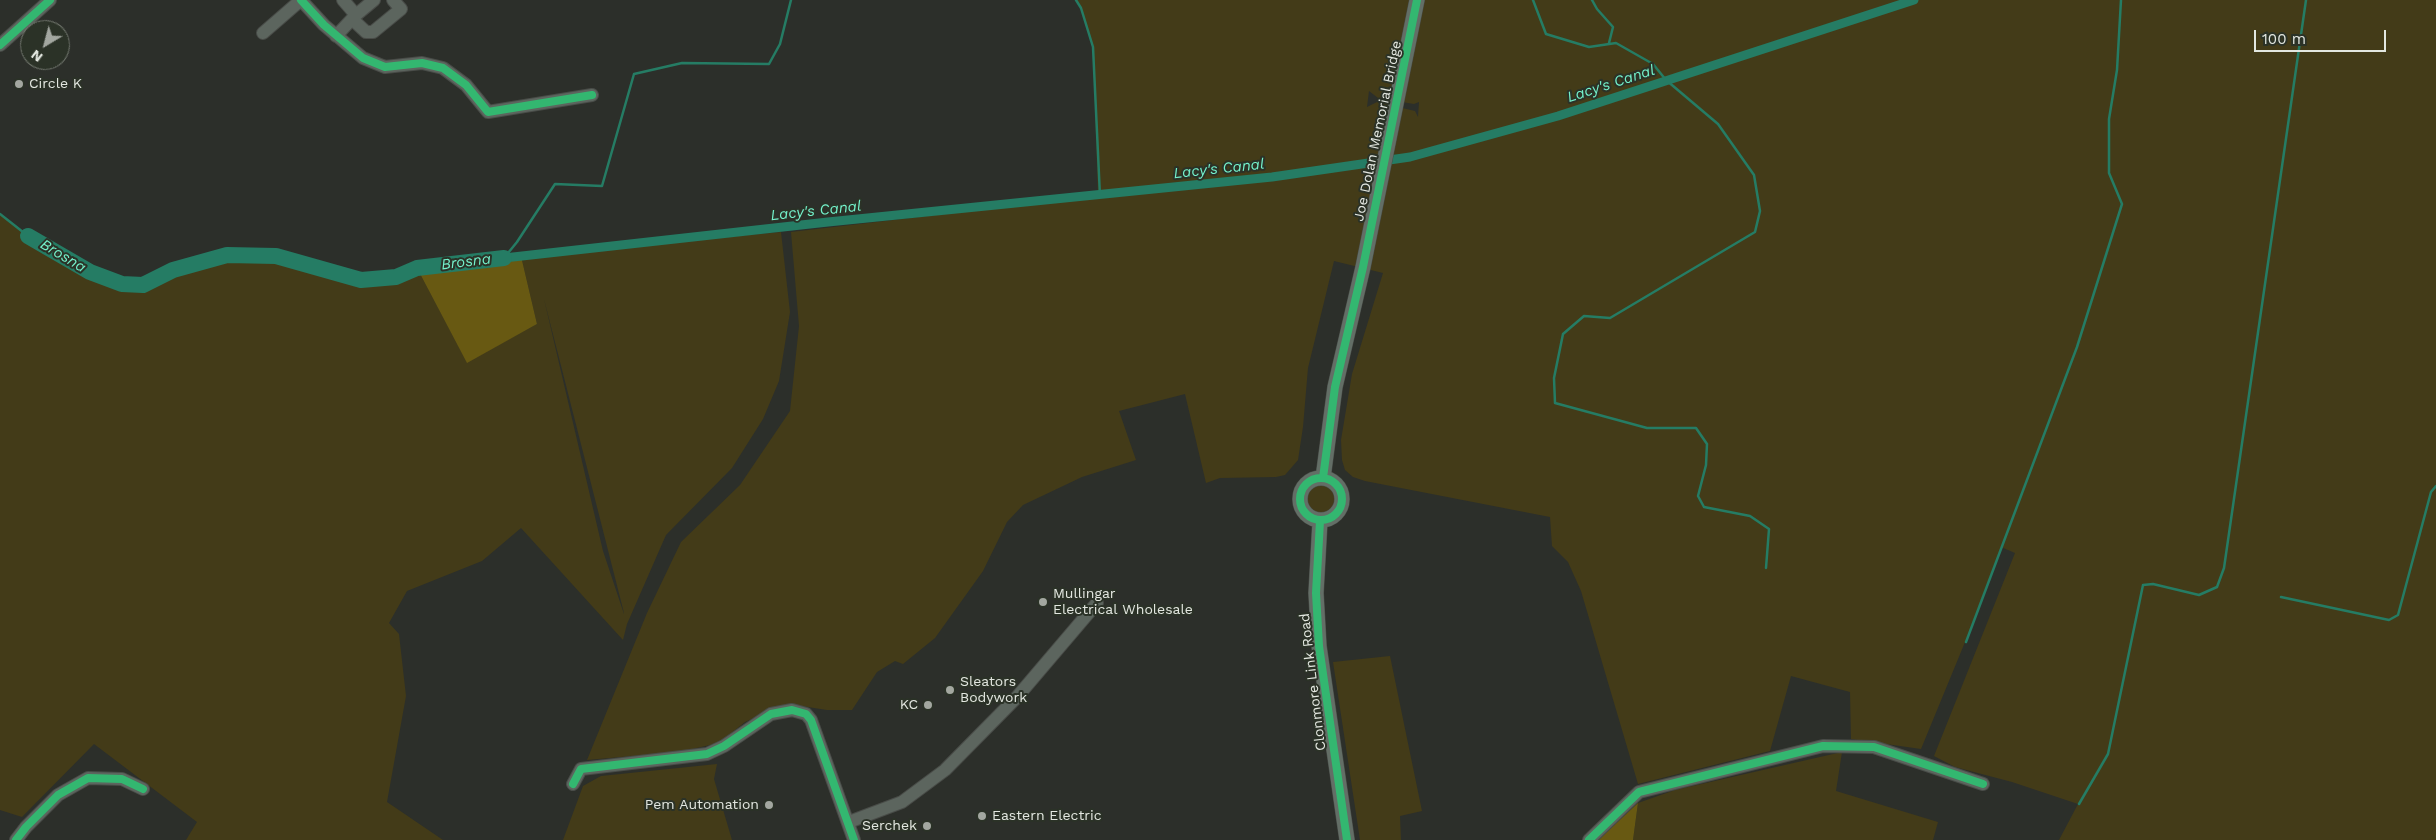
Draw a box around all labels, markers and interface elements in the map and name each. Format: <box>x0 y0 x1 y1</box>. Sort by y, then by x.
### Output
north arrow <box>20 20 70 70</box>
scale bar <box>2256 20 2388 52</box>
text: 100 m <box>2262 30 2306 48</box>
street label: Joe Dolan Memorial Bridge <box>1351 39 1405 223</box>
text: N <box>28 47 46 66</box>
water label: Lacy's Canal <box>1565 61 1657 107</box>
place label: Circle K <box>29 76 82 92</box>
marker: Circle K <box>13 78 25 90</box>
water label: Lacy's Canal <box>1173 155 1265 183</box>
water label: Lacy's Canal <box>770 197 862 225</box>
water label: Brosna <box>37 235 89 277</box>
water label: Brosna <box>440 250 492 274</box>
place label: Mullingar Electrical Wholesale <box>1053 586 1193 618</box>
marker: Mullingar Electrical Wholesale <box>1037 596 1049 608</box>
street label: Clonmore Link Road <box>1296 612 1330 752</box>
place label: Sleators Bodywork <box>960 674 1027 706</box>
marker: Sleators Bodywork <box>944 684 956 696</box>
place label: KC <box>900 697 918 713</box>
marker: KC <box>922 699 934 711</box>
place label: Pem Automation <box>645 797 759 813</box>
marker: Pem Automation <box>763 799 775 811</box>
place label: Eastern Electric <box>992 808 1102 824</box>
marker: Eastern Electric <box>976 810 988 822</box>
place label: Serchek <box>862 818 917 834</box>
marker: Serchek <box>921 820 933 832</box>

